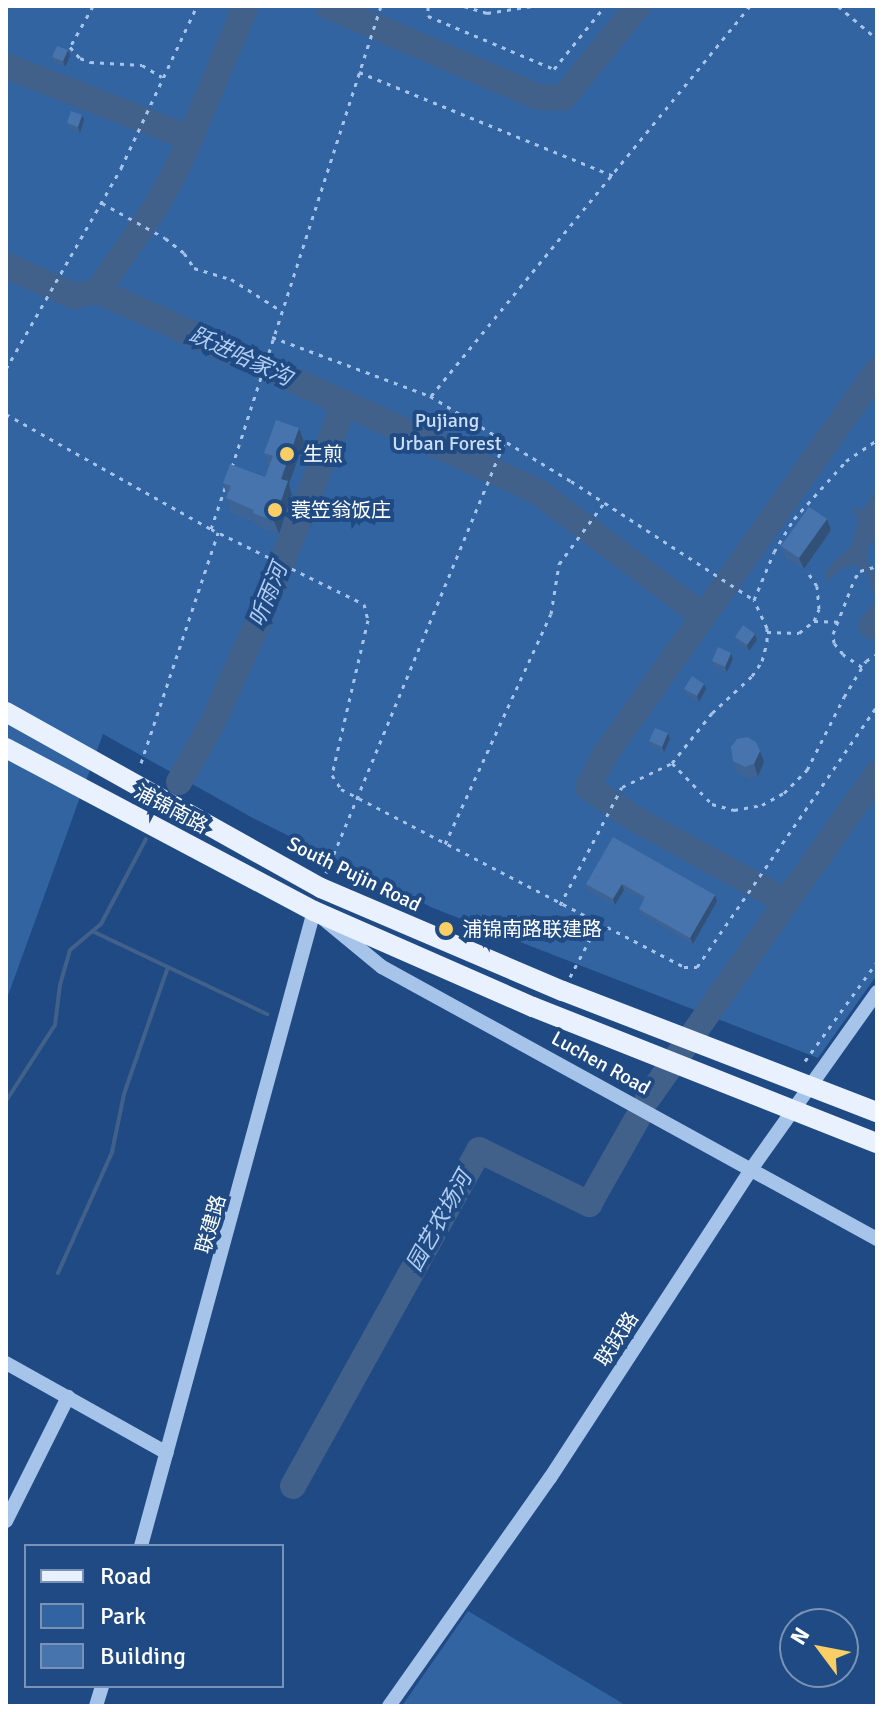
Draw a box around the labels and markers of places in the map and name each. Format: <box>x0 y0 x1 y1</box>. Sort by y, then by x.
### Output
place label: 生煎 <box>303 442 343 466</box>
marker: 生煎 <box>278 445 296 463</box>
place label: 蓑笠翁饭庄 <box>291 498 391 522</box>
marker: 蓑笠翁饭庄 <box>266 501 284 519</box>
place label: 浦锦南路联建路 <box>462 917 602 941</box>
marker: 浦锦南路联建路 <box>437 920 455 938</box>

